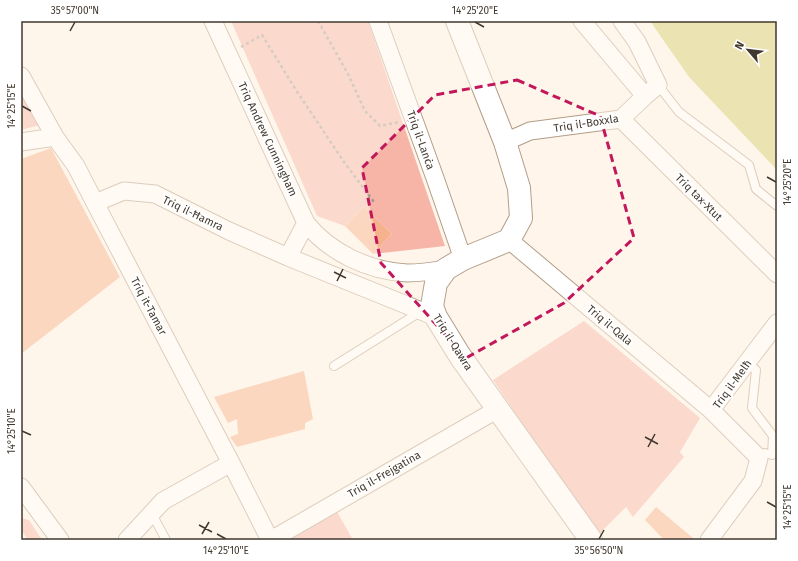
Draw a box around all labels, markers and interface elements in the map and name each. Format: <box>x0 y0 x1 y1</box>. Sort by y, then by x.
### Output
text: 35°57'00"N <box>51 5 99 17</box>
text: 14°25'20"E <box>452 5 498 17</box>
north arrow <box>728 30 768 70</box>
text: N <box>732 39 747 52</box>
street label: Triq Andrew Cunningham <box>235 80 300 198</box>
text: 14°25'15"E <box>6 83 18 129</box>
street label: Triq il-Lanċa <box>404 109 437 171</box>
street label: Triq il-Boxxla <box>553 112 620 135</box>
text: 14°25'20"E <box>782 159 794 205</box>
street label: Triq tax-Xtut <box>672 171 725 224</box>
street label: Triq il-Ħamra <box>160 193 225 234</box>
street label: Triq it-Tamar <box>128 275 170 338</box>
street label: Triq il-Qala <box>584 303 635 348</box>
street label: Triq il-Qawra <box>430 312 475 373</box>
street label: Triq il-Melħ <box>710 357 754 411</box>
text: 14°25'10"E <box>6 408 18 454</box>
street label: Triq il-Frejgatina <box>346 448 423 501</box>
text: 14°25'15"E <box>782 484 794 530</box>
text: 14°25'10"E <box>203 545 249 557</box>
text: 35°56'50"N <box>575 545 623 557</box>

